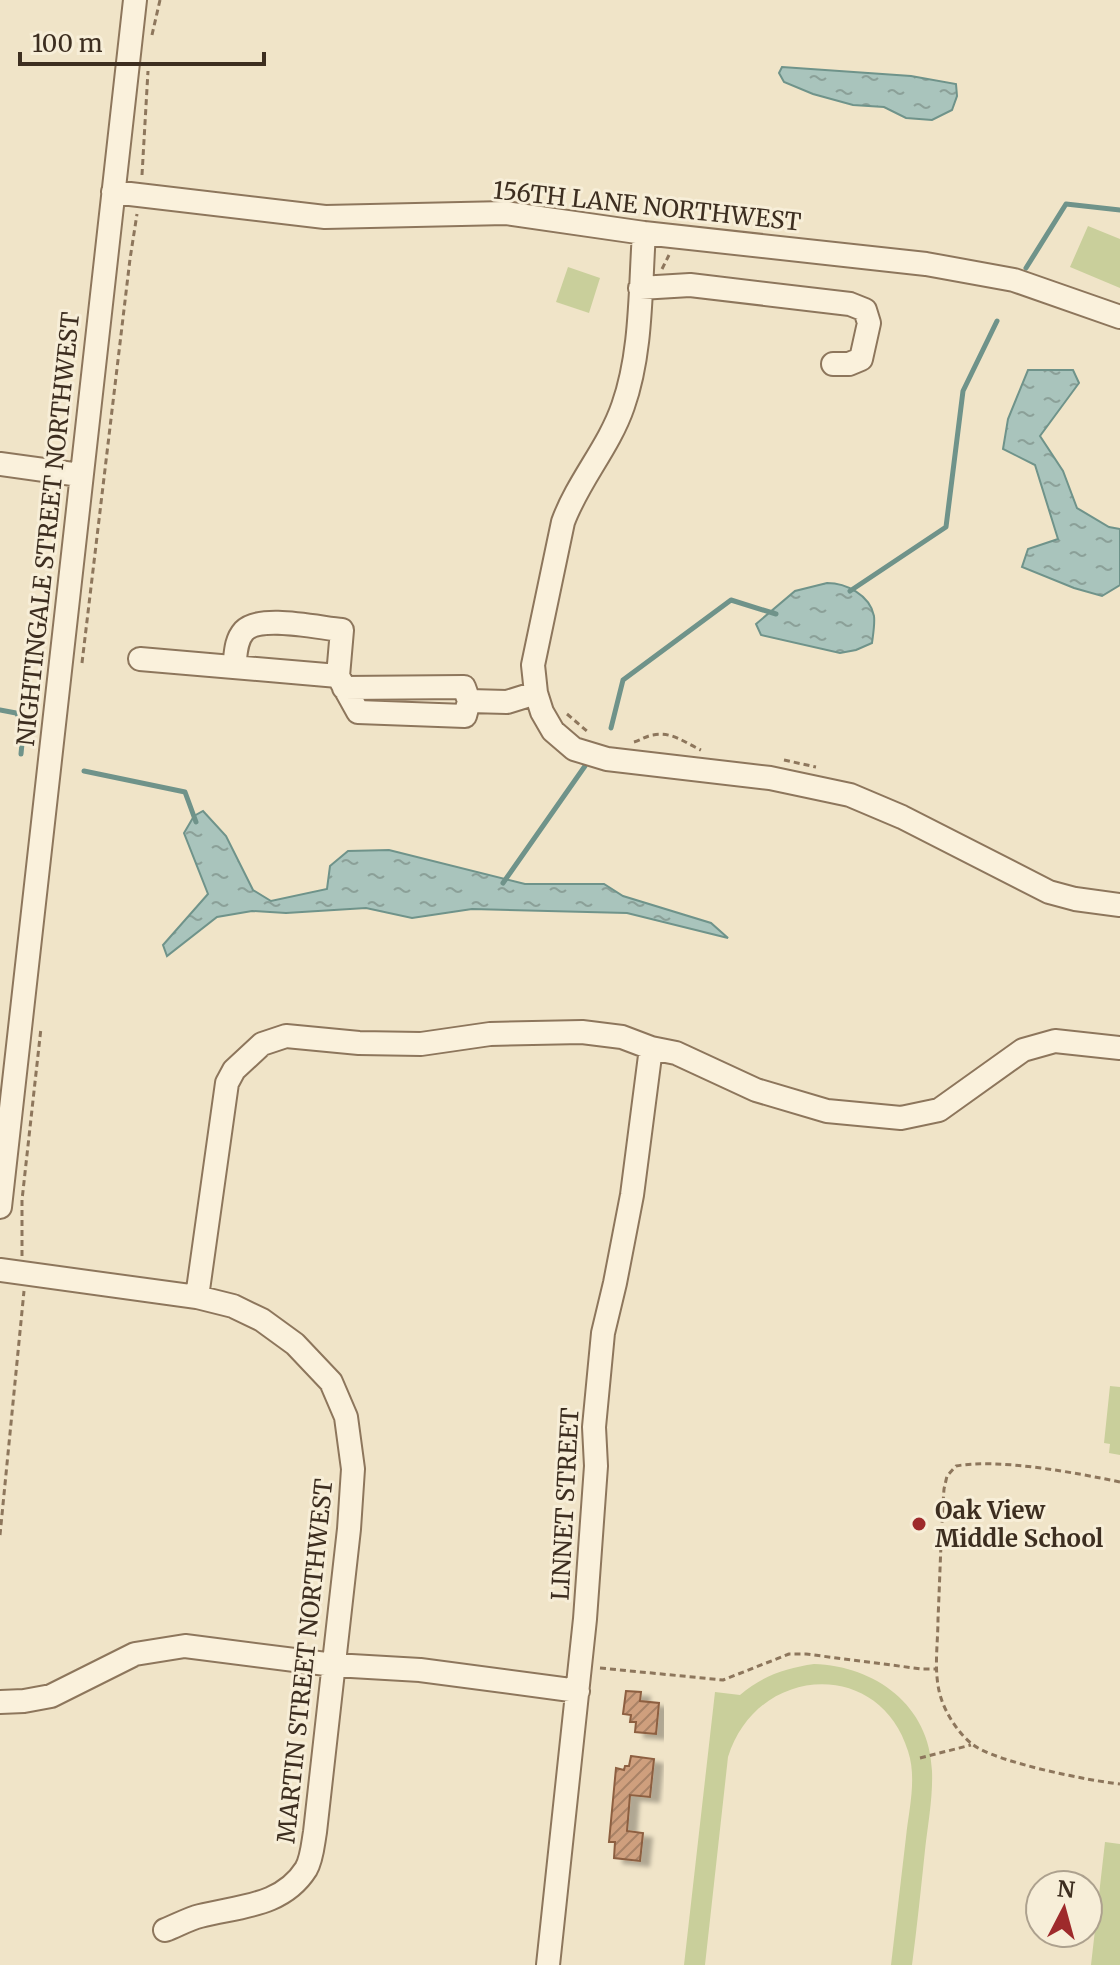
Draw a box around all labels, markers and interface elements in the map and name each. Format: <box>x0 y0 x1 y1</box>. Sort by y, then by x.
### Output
scale bar <box>20 16 264 66</box>
text: 100 m <box>32 28 103 59</box>
street label: 156TH LANE NORTHWEST <box>491 174 803 238</box>
street label: NIGHTINGALE STREET NORTHWEST <box>10 310 86 748</box>
street label: LINNET STREET <box>544 1407 586 1601</box>
street label: MARTIN STREET NORTHWEST <box>270 1477 340 1845</box>
place label: Oak View Middle School <box>935 1495 1104 1554</box>
marker: Oak View Middle School <box>910 1515 928 1533</box>
north arrow <box>1024 1869 1104 1949</box>
text: N <box>1056 1874 1077 1904</box>

